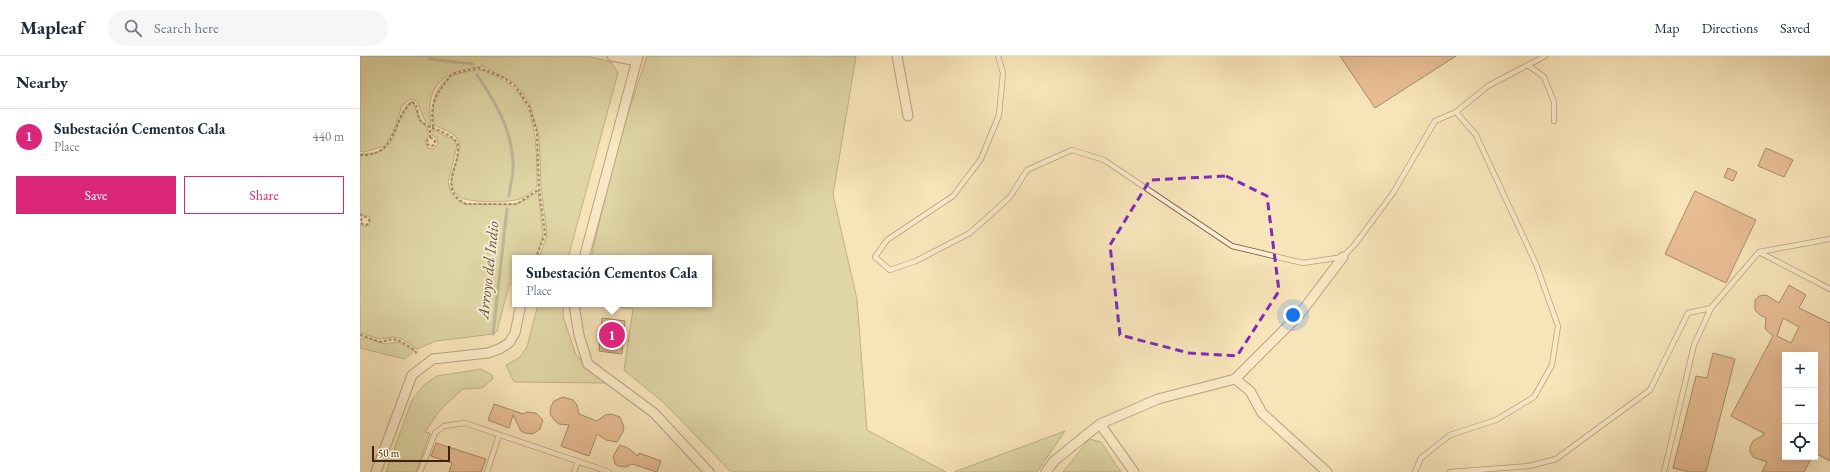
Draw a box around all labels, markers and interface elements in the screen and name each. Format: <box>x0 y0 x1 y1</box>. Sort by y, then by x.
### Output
search box <box>108 10 388 46</box>
text: Mapleaf <box>20 15 84 40</box>
icon: search <box>122 17 144 39</box>
text: Search here <box>154 18 219 37</box>
text: Map <box>1654 19 1680 37</box>
text: Directions <box>1702 19 1758 37</box>
text: Saved <box>1780 19 1810 37</box>
text: Nearby <box>16 71 68 93</box>
text: Subestación Cementos Cala <box>54 119 225 138</box>
text: 1 <box>26 128 32 145</box>
text: 440 m <box>313 128 344 145</box>
text: Place <box>54 138 80 155</box>
button: Save <box>16 176 176 214</box>
button: Share <box>184 176 344 214</box>
water label: Arroyo del Indio <box>472 220 504 321</box>
popup <box>512 255 712 307</box>
text: Subestación Cementos Cala <box>526 263 698 282</box>
text: Place <box>526 282 552 299</box>
your location <box>1283 305 1303 325</box>
pin: 1 <box>599 320 625 350</box>
map controls <box>1782 352 1818 460</box>
button: + <box>1782 352 1818 388</box>
button: − <box>1782 388 1818 424</box>
button: locate <box>1782 424 1818 460</box>
scale bar <box>372 444 450 463</box>
text: 50 m <box>378 446 399 460</box>

